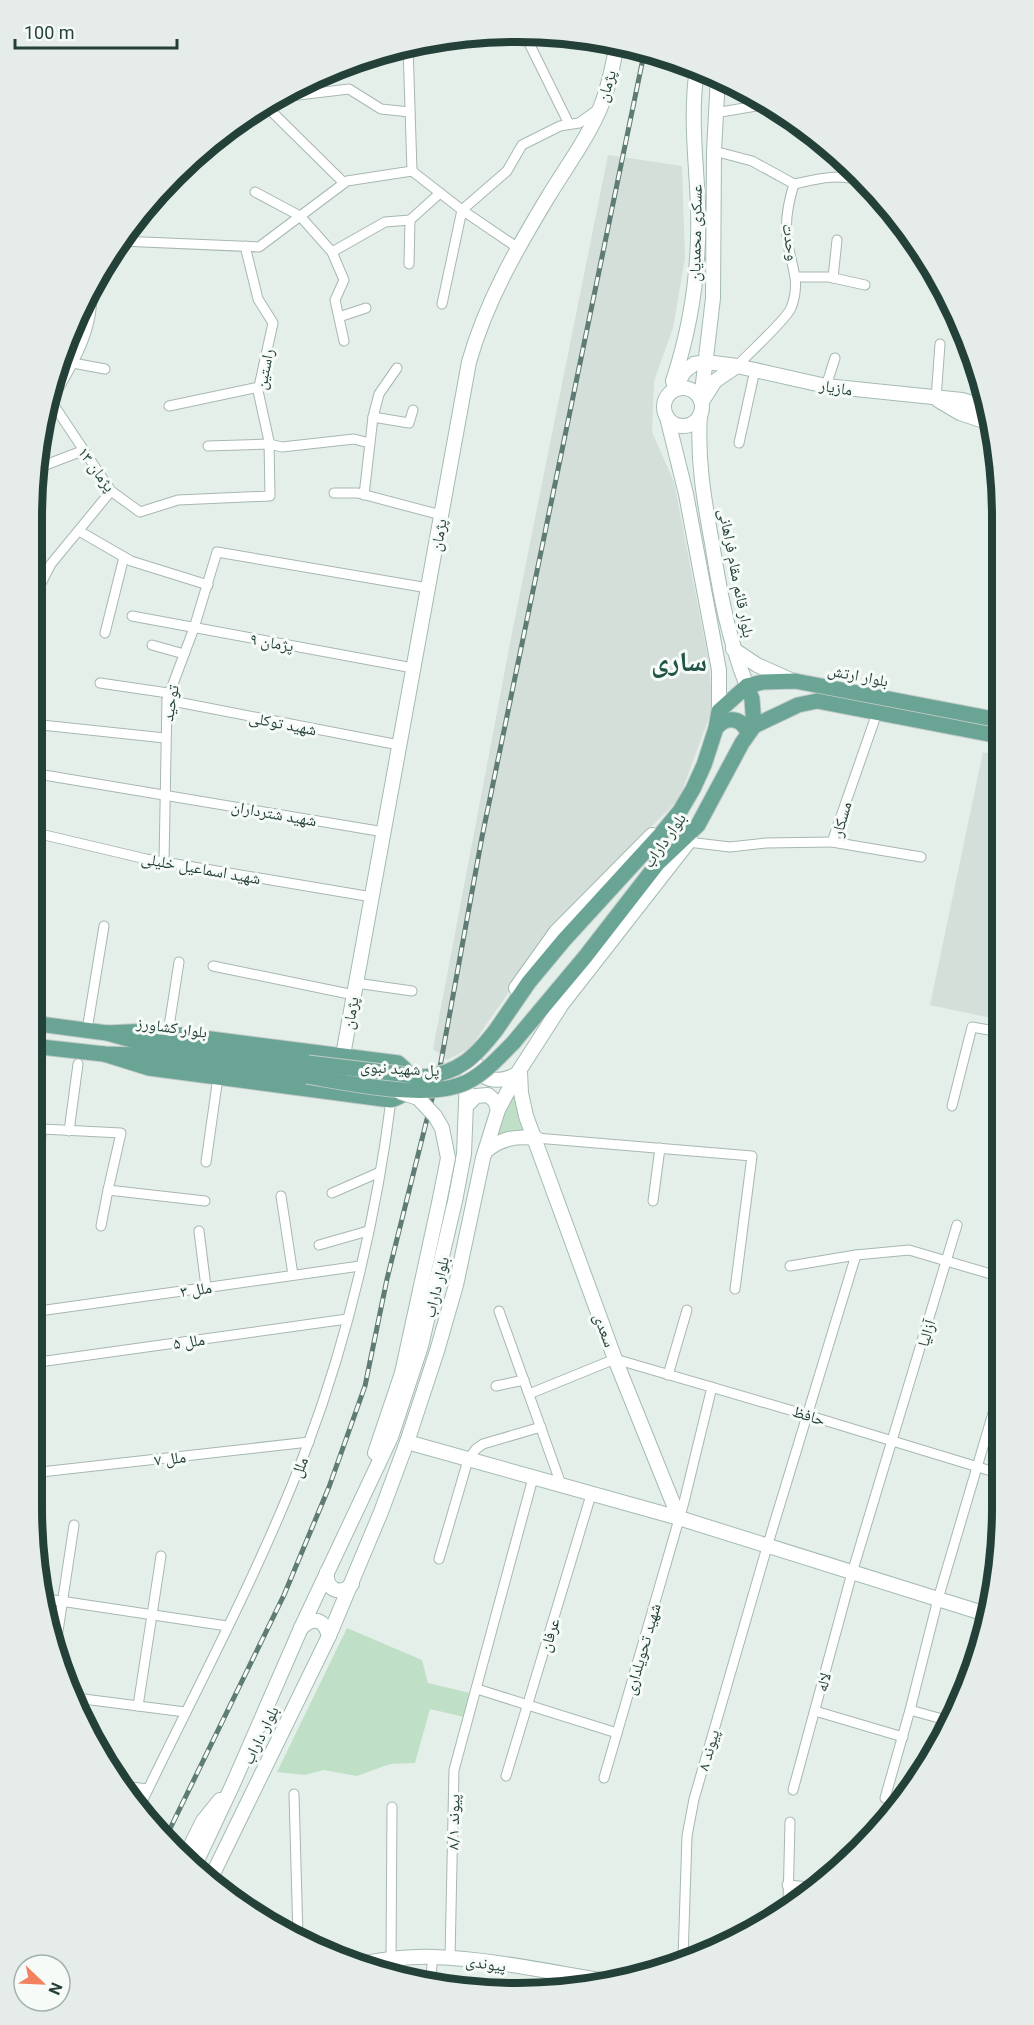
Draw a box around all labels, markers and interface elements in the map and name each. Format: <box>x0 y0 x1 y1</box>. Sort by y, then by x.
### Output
scale bar <box>15 12 177 50</box>
text: 100 m <box>24 22 75 43</box>
street label: پژمان <box>593 68 621 105</box>
street label: عسکری محمدیان <box>685 184 707 282</box>
street label: وحدت <box>778 222 803 262</box>
street label: راستین <box>251 347 279 391</box>
street label: مازیار <box>817 375 854 399</box>
street label: پژمان ۱۳ <box>73 443 119 496</box>
street label: بلوار قائم مقام فراهانی <box>714 507 758 640</box>
street label: پژمان <box>426 517 452 553</box>
street label: پژمان ۹ <box>249 629 295 657</box>
district label: ساری <box>651 645 707 678</box>
street label: بلوار ارتش <box>826 660 890 692</box>
street label: توحید <box>158 683 183 723</box>
street label: شهید توکلی <box>247 708 318 740</box>
street label: شهید شترداران <box>230 797 318 831</box>
street label: مسکار <box>827 799 856 840</box>
street label: بلوار داراب <box>639 809 690 871</box>
street label: شهید اسماعیل خلیلی <box>140 849 262 889</box>
street label: پژمان <box>338 995 364 1031</box>
street label: بلوار کشاورز <box>135 1013 208 1042</box>
street label: پل شهید نبوی <box>360 1057 440 1081</box>
street label: بلوار داراب <box>420 1254 453 1320</box>
street label: ملل ۳ <box>179 1278 213 1302</box>
street label: سعدی <box>589 1311 619 1350</box>
street label: آزالیا <box>913 1317 940 1349</box>
street label: ملل ۵ <box>172 1330 206 1354</box>
street label: حافظ <box>790 1402 828 1429</box>
street label: ملل ۷ <box>153 1447 187 1471</box>
street label: ملل <box>287 1454 313 1481</box>
street label: شهید تحویلداری <box>620 1601 666 1697</box>
street label: عرفان <box>535 1616 565 1655</box>
street label: لاله <box>812 1671 835 1694</box>
street label: بلوار داراب <box>238 1703 283 1767</box>
street label: پیوند ۸ <box>694 1727 724 1773</box>
street label: پیوند ۸/۱ <box>444 1794 464 1850</box>
street label: پیوندی <box>464 1951 508 1977</box>
north arrow <box>12 1953 72 2013</box>
text: N <box>44 1980 66 1998</box>

